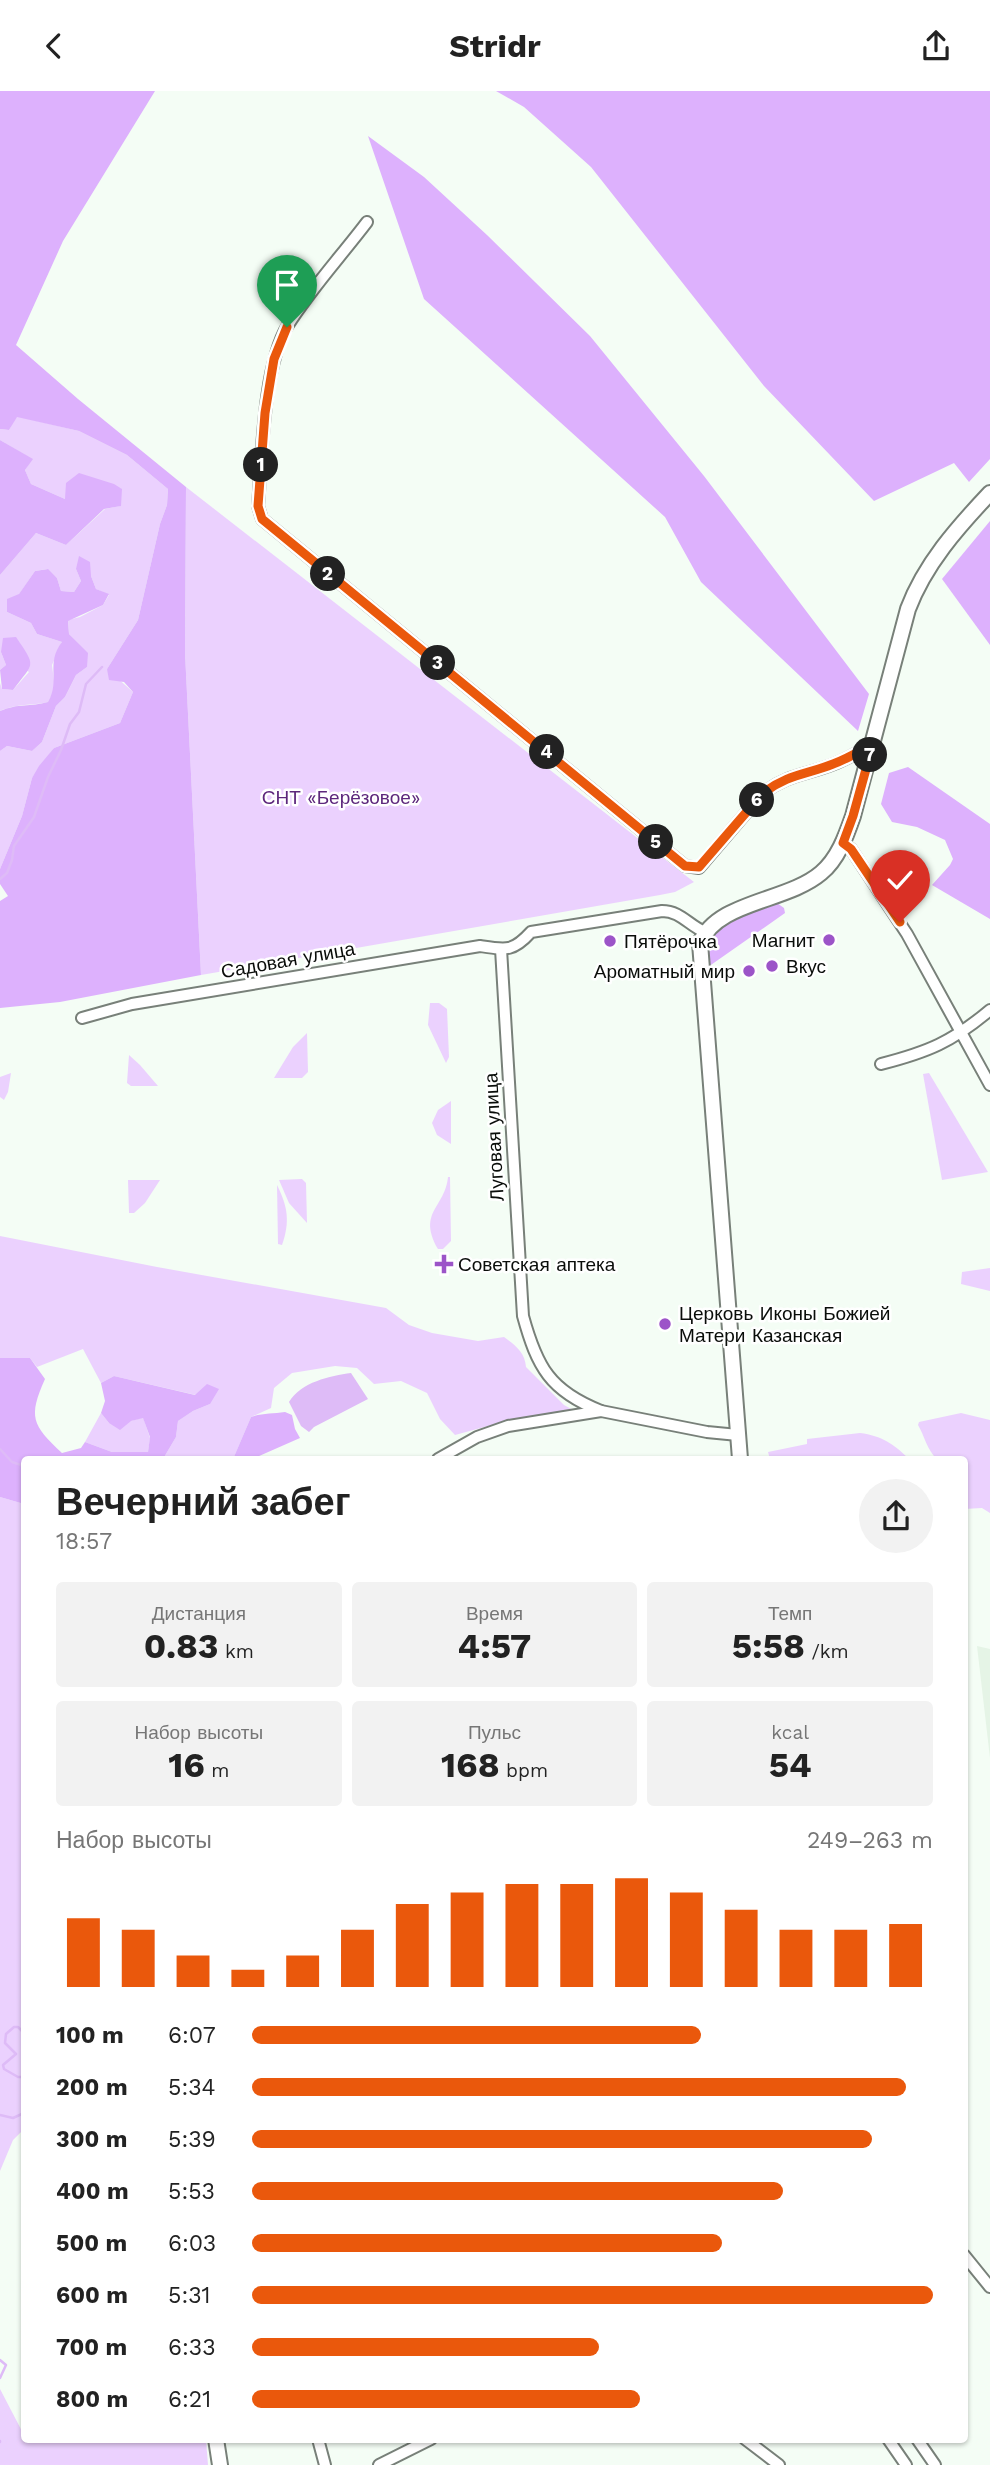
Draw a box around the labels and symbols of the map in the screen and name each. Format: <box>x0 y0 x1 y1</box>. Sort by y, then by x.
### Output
pin <box>257 255 317 327</box>
pin: 1 <box>244 447 278 483</box>
pin: 2 <box>310 557 346 591</box>
pin: 3 <box>420 645 456 681</box>
pin: 4 <box>530 735 564 769</box>
pin: 7 <box>852 737 888 773</box>
pin: 6 <box>740 783 774 817</box>
park label: СНТ «Берёзовое» <box>262 786 420 809</box>
pin: 5 <box>638 825 674 859</box>
pin <box>870 850 930 922</box>
place label: Магнит <box>752 929 815 952</box>
place label: Пятёрочка <box>624 930 718 953</box>
marker: Магнит <box>821 932 837 948</box>
marker: Пятёрочка <box>602 933 618 949</box>
street label: Садовая улица <box>219 937 357 983</box>
place label: Вкус <box>786 955 826 978</box>
marker: Вкус <box>764 958 780 974</box>
place label: Ароматный мир <box>594 960 735 983</box>
marker: Ароматный мир <box>741 963 757 979</box>
street label: Луговая улица <box>479 1072 509 1202</box>
place label: Советская аптека <box>458 1253 616 1276</box>
marker: Советская аптека <box>436 1256 452 1272</box>
place label: Церковь Иконы Божией Матери Казанская <box>679 1302 890 1347</box>
marker: Церковь Иконы Божией Матери Казанская <box>657 1316 673 1332</box>

